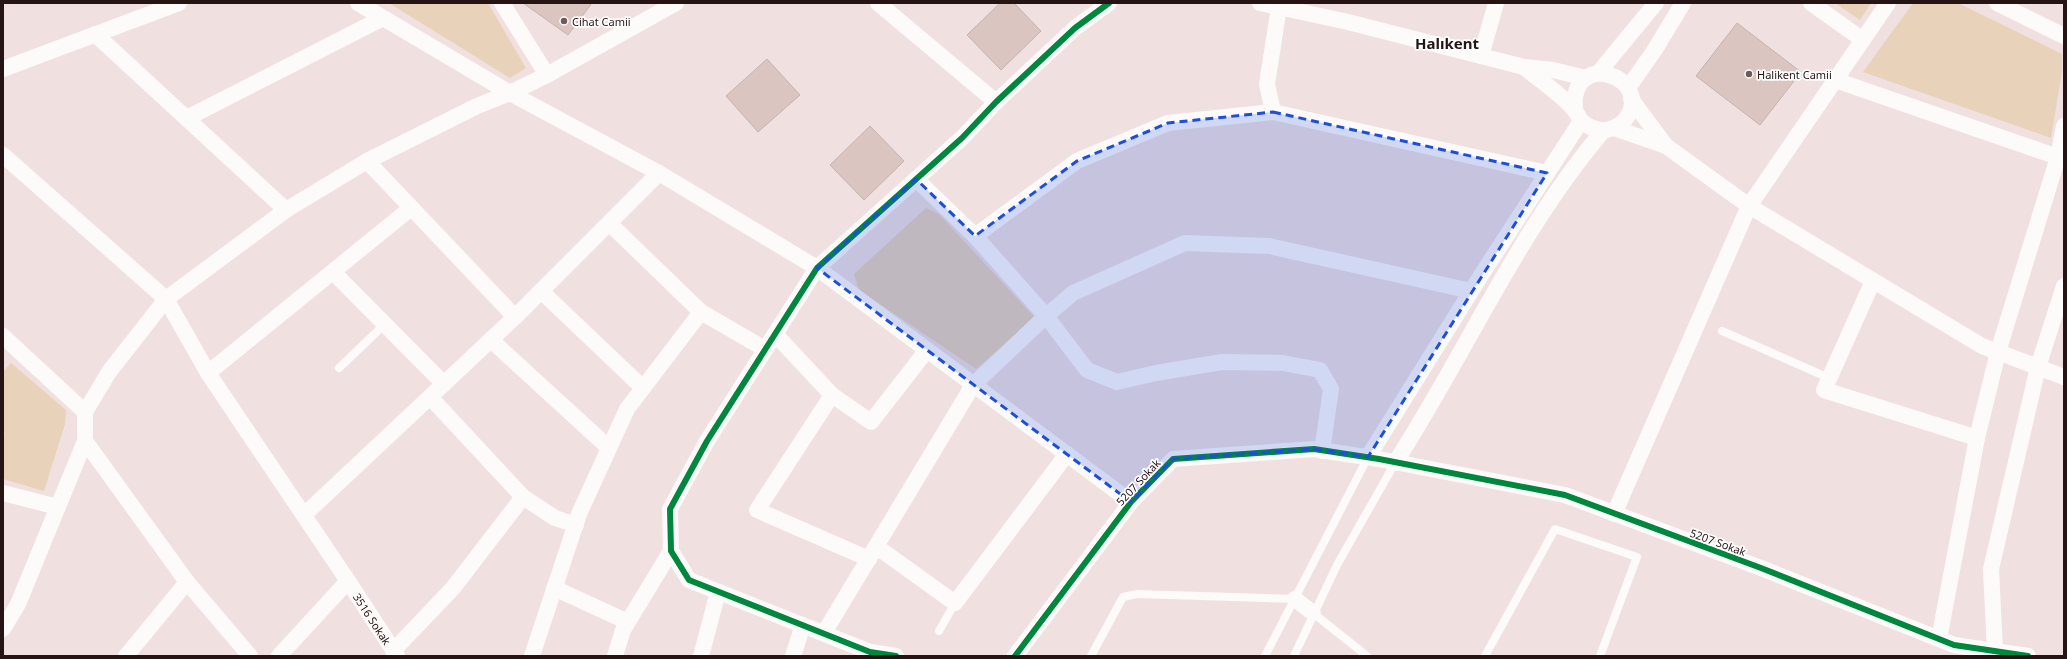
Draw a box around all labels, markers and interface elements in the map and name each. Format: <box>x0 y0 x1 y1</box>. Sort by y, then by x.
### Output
place label: Cihat Camii <box>572 14 631 29</box>
marker: Cihat Camii <box>559 16 569 26</box>
district label: Halıkent <box>1415 33 1479 53</box>
place label: Halikent Camii <box>1757 67 1832 82</box>
marker: Halikent Camii <box>1744 69 1754 79</box>
street label: 5207 Sokak <box>1113 455 1164 509</box>
street label: 5207 Sokak <box>1688 525 1748 559</box>
street label: 3516 Sokak <box>350 590 395 647</box>

